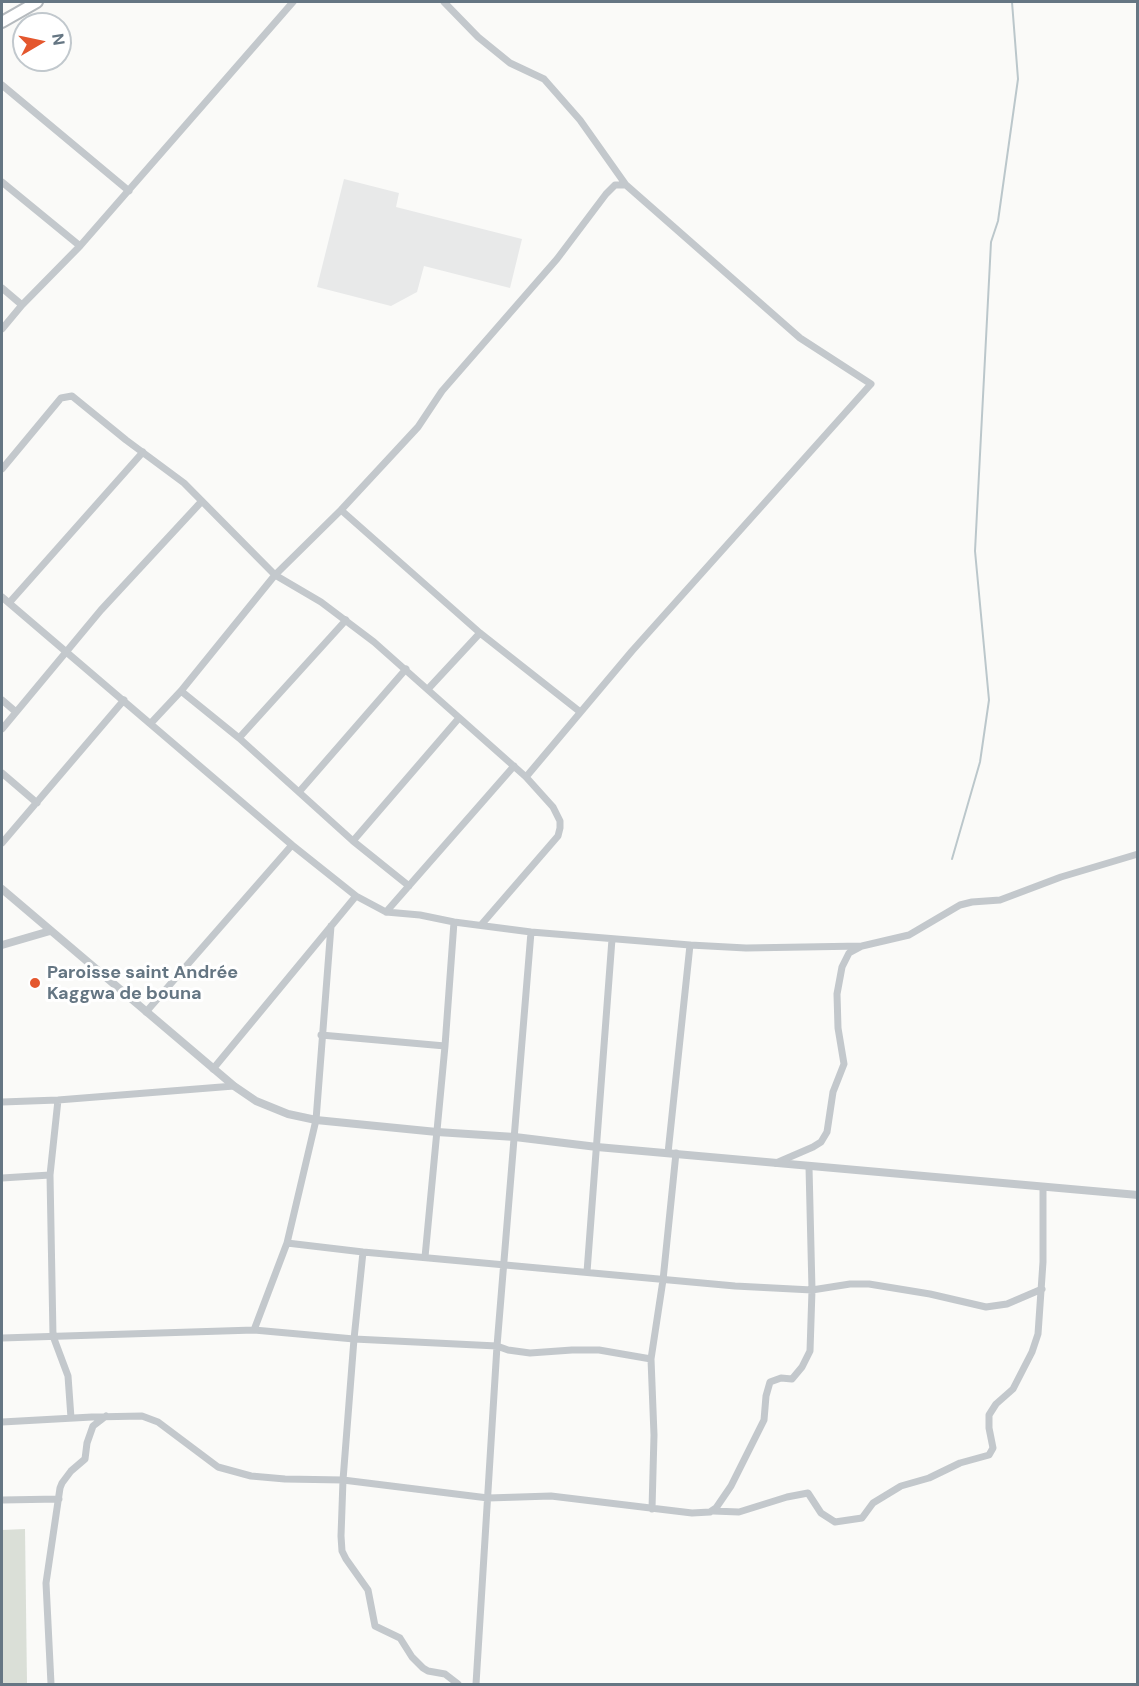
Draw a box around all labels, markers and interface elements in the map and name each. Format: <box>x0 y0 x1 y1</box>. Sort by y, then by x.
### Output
north arrow <box>12 12 72 72</box>
text: N <box>47 32 70 47</box>
place label: Paroisse saint Andrée Kaggwa de bouna <box>47 962 238 1004</box>
marker: Paroisse saint Andrée Kaggwa de bouna <box>28 976 42 990</box>

